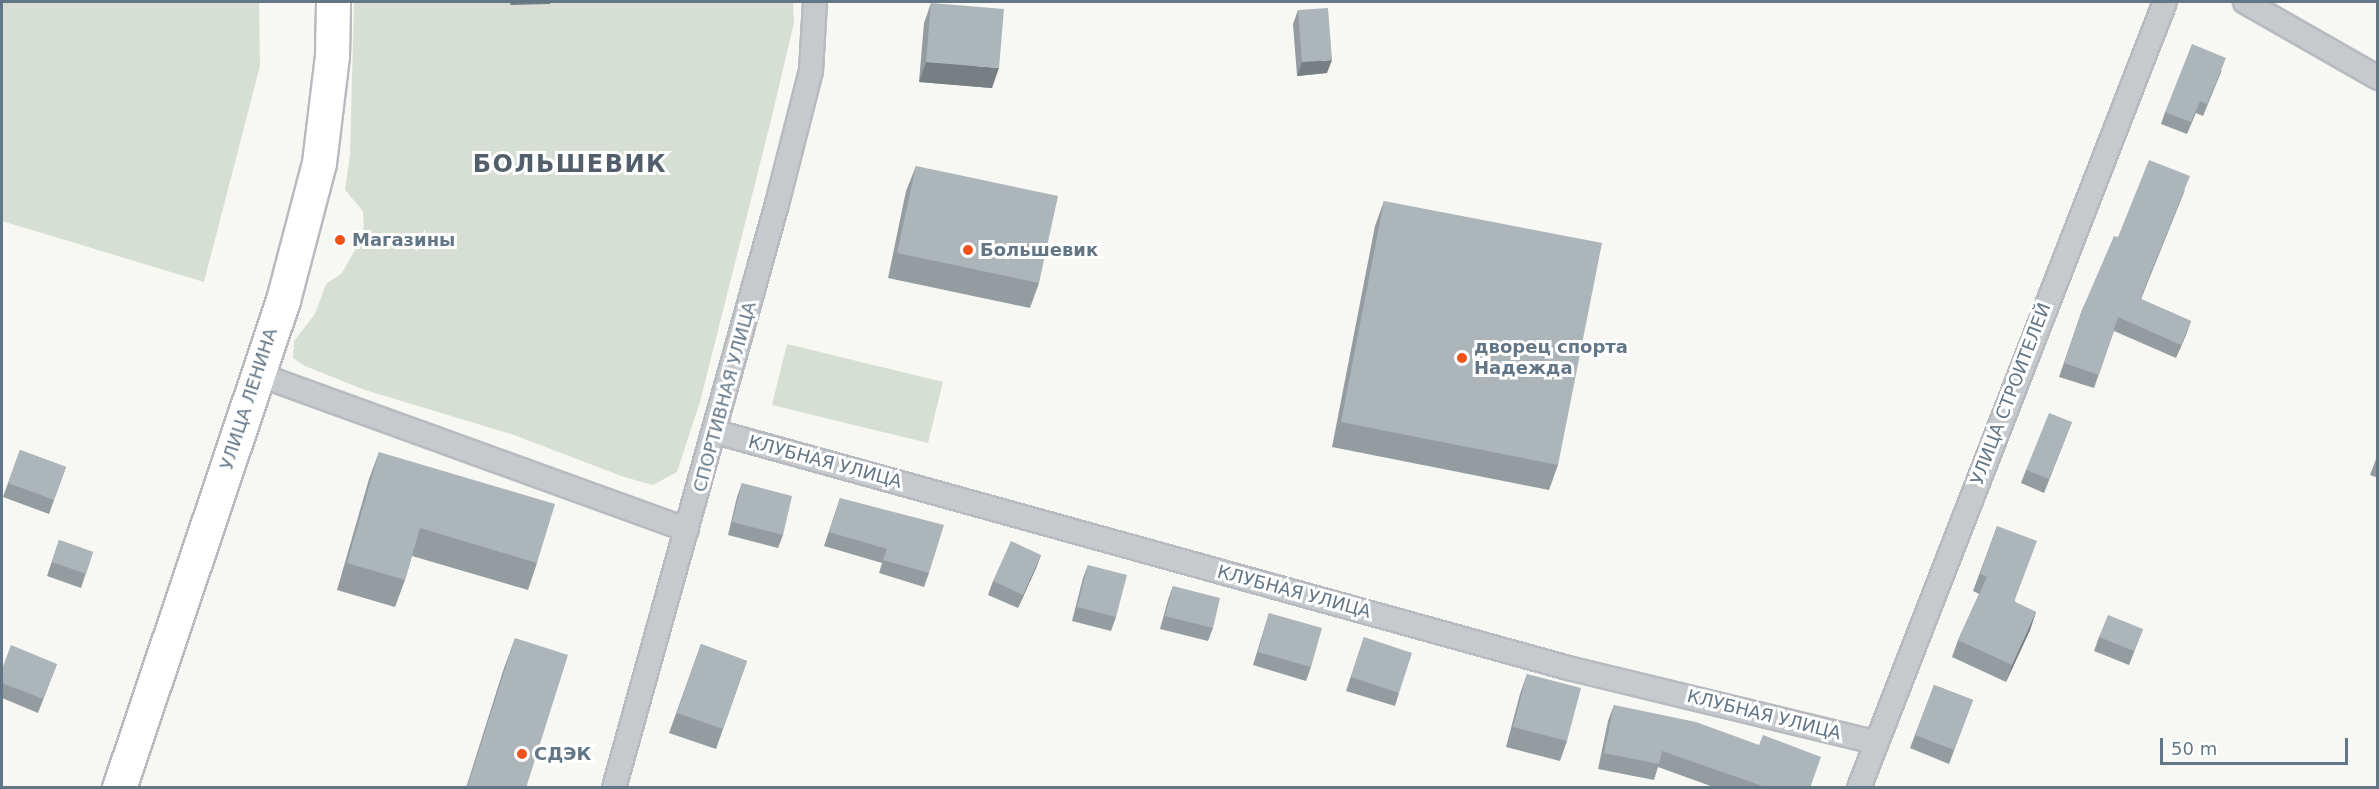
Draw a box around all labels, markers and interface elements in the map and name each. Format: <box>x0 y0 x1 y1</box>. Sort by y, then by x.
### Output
district label: БОЛЬШЕВИК <box>473 151 667 179</box>
place label: Магазины <box>352 229 455 251</box>
marker: Магазины <box>333 233 347 247</box>
place label: Большевик <box>980 239 1098 261</box>
marker: Большевик <box>961 243 975 257</box>
street label: СПОРТИВНАЯ УЛИЦА <box>689 299 761 495</box>
street label: УЛИЦА СТРОИТЕЛЕЙ <box>1966 300 2056 488</box>
street label: УЛИЦА ЛЕНИНА <box>216 325 282 473</box>
place label: дворец спорта Надежда <box>1474 337 1628 380</box>
marker: дворец спорта Надежда <box>1455 351 1469 365</box>
street label: КЛУБНАЯ УЛИЦА <box>746 431 904 493</box>
street label: КЛУБНАЯ УЛИЦА <box>1215 561 1373 623</box>
street label: КЛУБНАЯ УЛИЦА <box>1685 685 1843 745</box>
scale bar <box>2163 726 2350 764</box>
text: 50 m <box>2171 738 2217 759</box>
place label: СДЭК <box>534 743 591 765</box>
marker: СДЭК <box>515 747 529 761</box>

